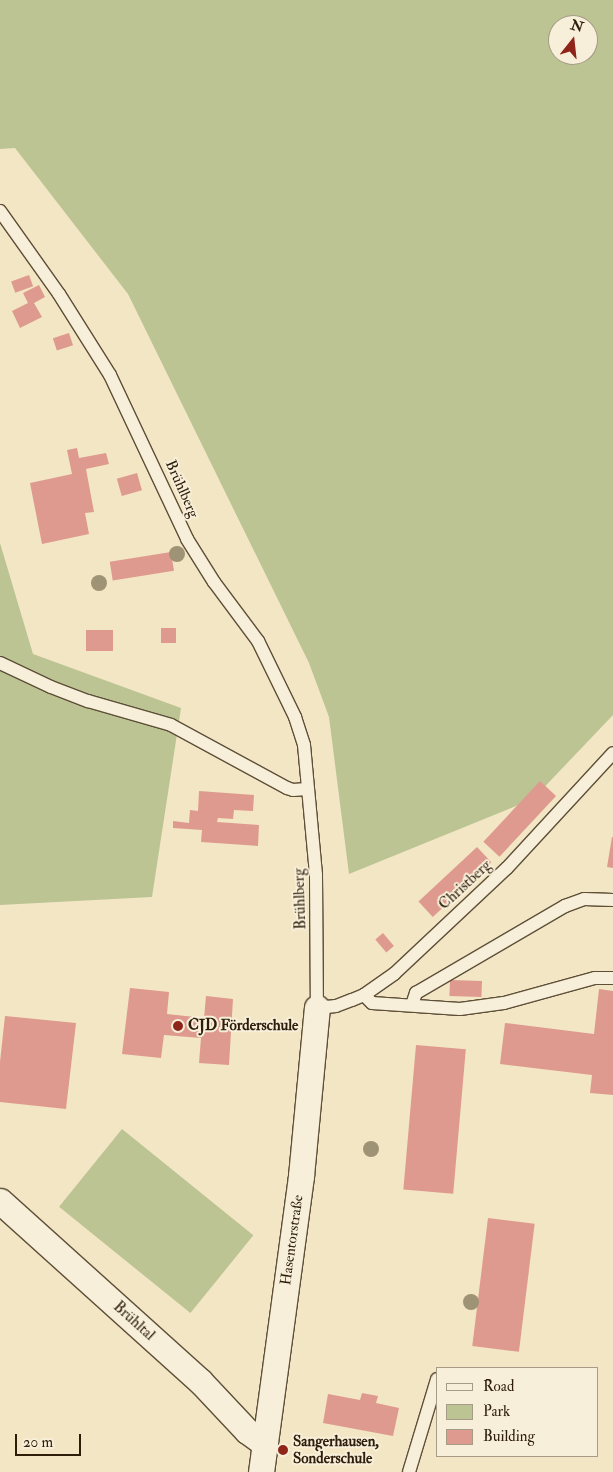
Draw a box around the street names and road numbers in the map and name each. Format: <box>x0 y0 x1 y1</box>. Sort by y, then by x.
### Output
street label: Brühlberg <box>161 457 203 521</box>
street label: Christberg <box>435 856 495 914</box>
street label: Brühlberg <box>290 868 310 930</box>
street label: Hasentorstraße <box>277 1194 307 1286</box>
street label: Brühltal <box>110 1298 158 1344</box>

